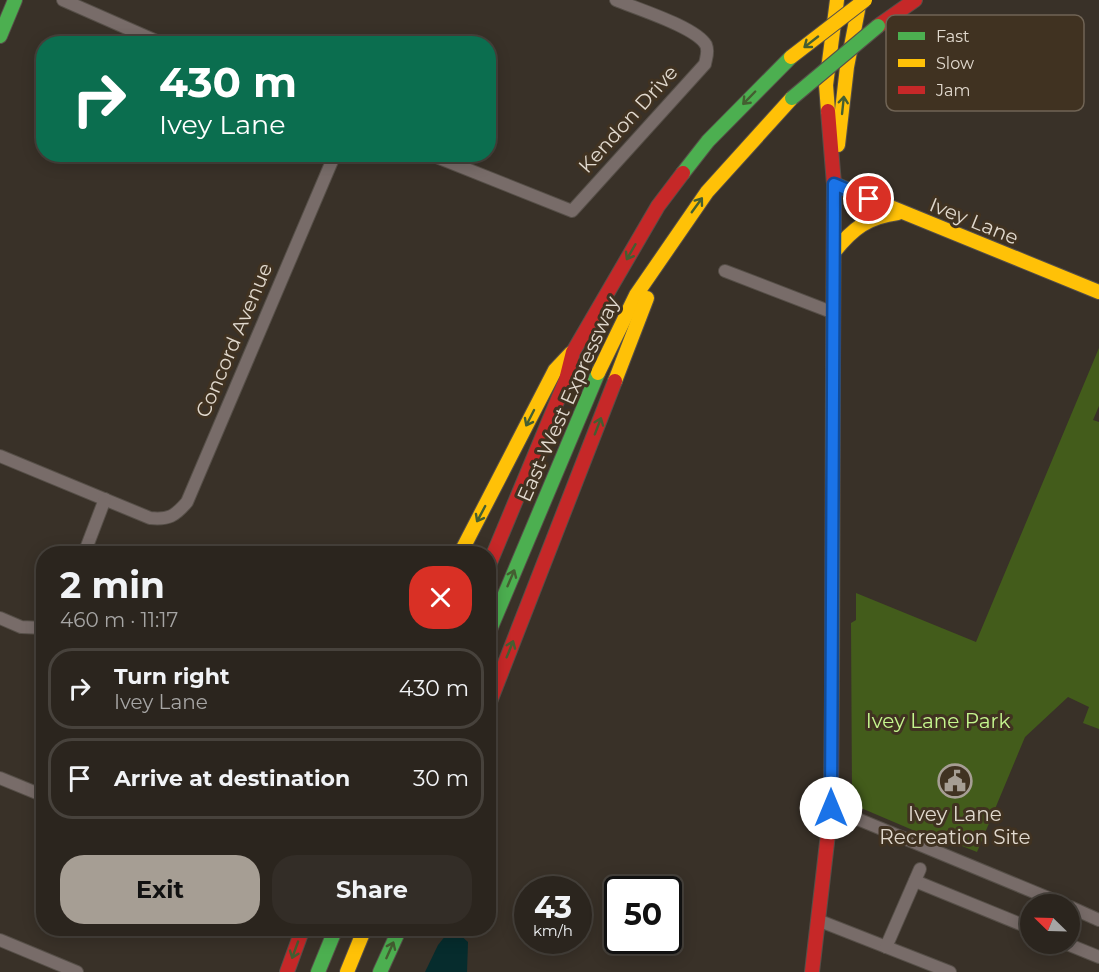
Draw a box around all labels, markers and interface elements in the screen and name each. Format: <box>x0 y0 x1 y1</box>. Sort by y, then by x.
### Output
legend <box>886 15 1084 111</box>
text: Fast <box>936 27 970 46</box>
one-way arrow <box>804 35 820 48</box>
text: Slow <box>936 54 974 73</box>
text: 430 m <box>159 56 297 108</box>
icon: right <box>60 60 138 138</box>
street label: Kendon Drive <box>573 60 683 178</box>
text: Jam <box>935 81 970 100</box>
one-way arrow <box>741 90 756 105</box>
one-way arrow <box>838 96 849 116</box>
text: Ivey Lane <box>159 108 286 141</box>
pin <box>843 173 894 224</box>
icon: arrive <box>852 182 885 215</box>
street label: Ivey Lane <box>926 192 1022 250</box>
one-way arrow <box>691 197 703 213</box>
one-way arrow <box>624 243 636 260</box>
street label: Concord Avenue <box>191 259 277 421</box>
street label: East-West Expressway <box>512 293 624 505</box>
one-way arrow <box>524 409 536 427</box>
one-way arrow <box>593 418 604 436</box>
one-way arrow <box>475 505 486 523</box>
text: 2 min <box>60 563 165 607</box>
button: close <box>409 566 472 629</box>
one-way arrow <box>506 569 517 587</box>
text: 460 m · 11:17 <box>60 608 178 632</box>
one-way arrow <box>506 640 517 659</box>
text: Turn right <box>114 663 229 690</box>
icon: right <box>63 672 96 705</box>
text: 430 m <box>399 675 469 702</box>
text: Ivey Lane <box>114 690 208 714</box>
park label: Ivey Lane Park <box>866 709 1010 733</box>
icon: arrive <box>63 762 96 795</box>
public building icon: Ivey Lane Recreation Site <box>937 763 973 799</box>
text: Arrive at destination <box>114 765 350 792</box>
text: 30 m <box>413 765 469 792</box>
position arrow <box>799 776 863 840</box>
place label: Ivey Lane Recreation Site <box>879 802 1031 849</box>
button: Exit <box>60 855 260 924</box>
button: Share <box>272 855 472 924</box>
speed limit sign: 50 <box>604 876 682 954</box>
text: 43 <box>534 889 572 926</box>
north arrow <box>1020 894 1080 954</box>
map controls <box>1020 894 1080 954</box>
text: km/h <box>533 921 573 940</box>
one-way arrow <box>288 940 299 959</box>
one-way arrow <box>385 942 396 960</box>

